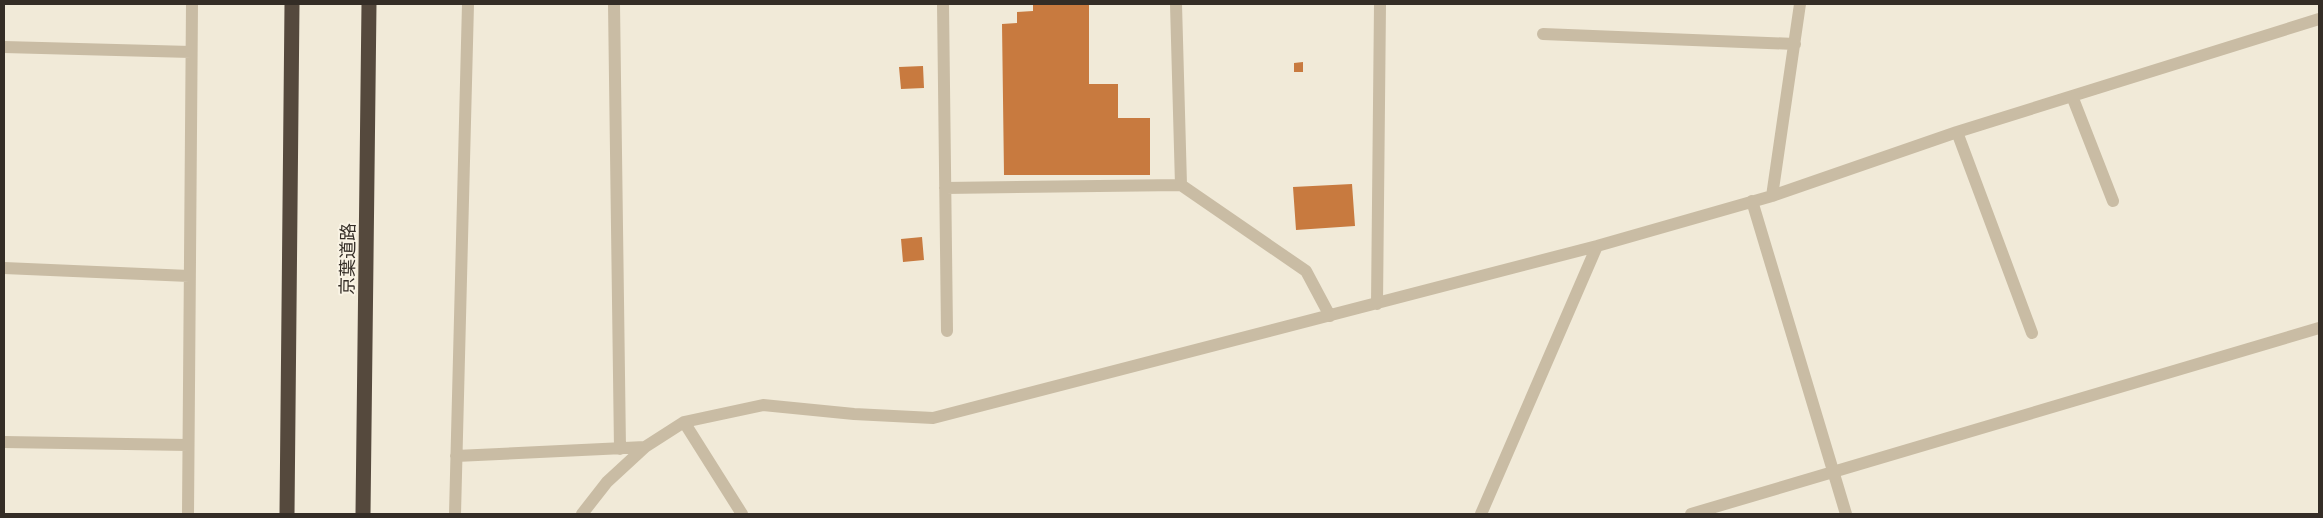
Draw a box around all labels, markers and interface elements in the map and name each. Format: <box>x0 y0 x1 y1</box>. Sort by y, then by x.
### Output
street label: 京葉道路 <box>336 223 360 295</box>

